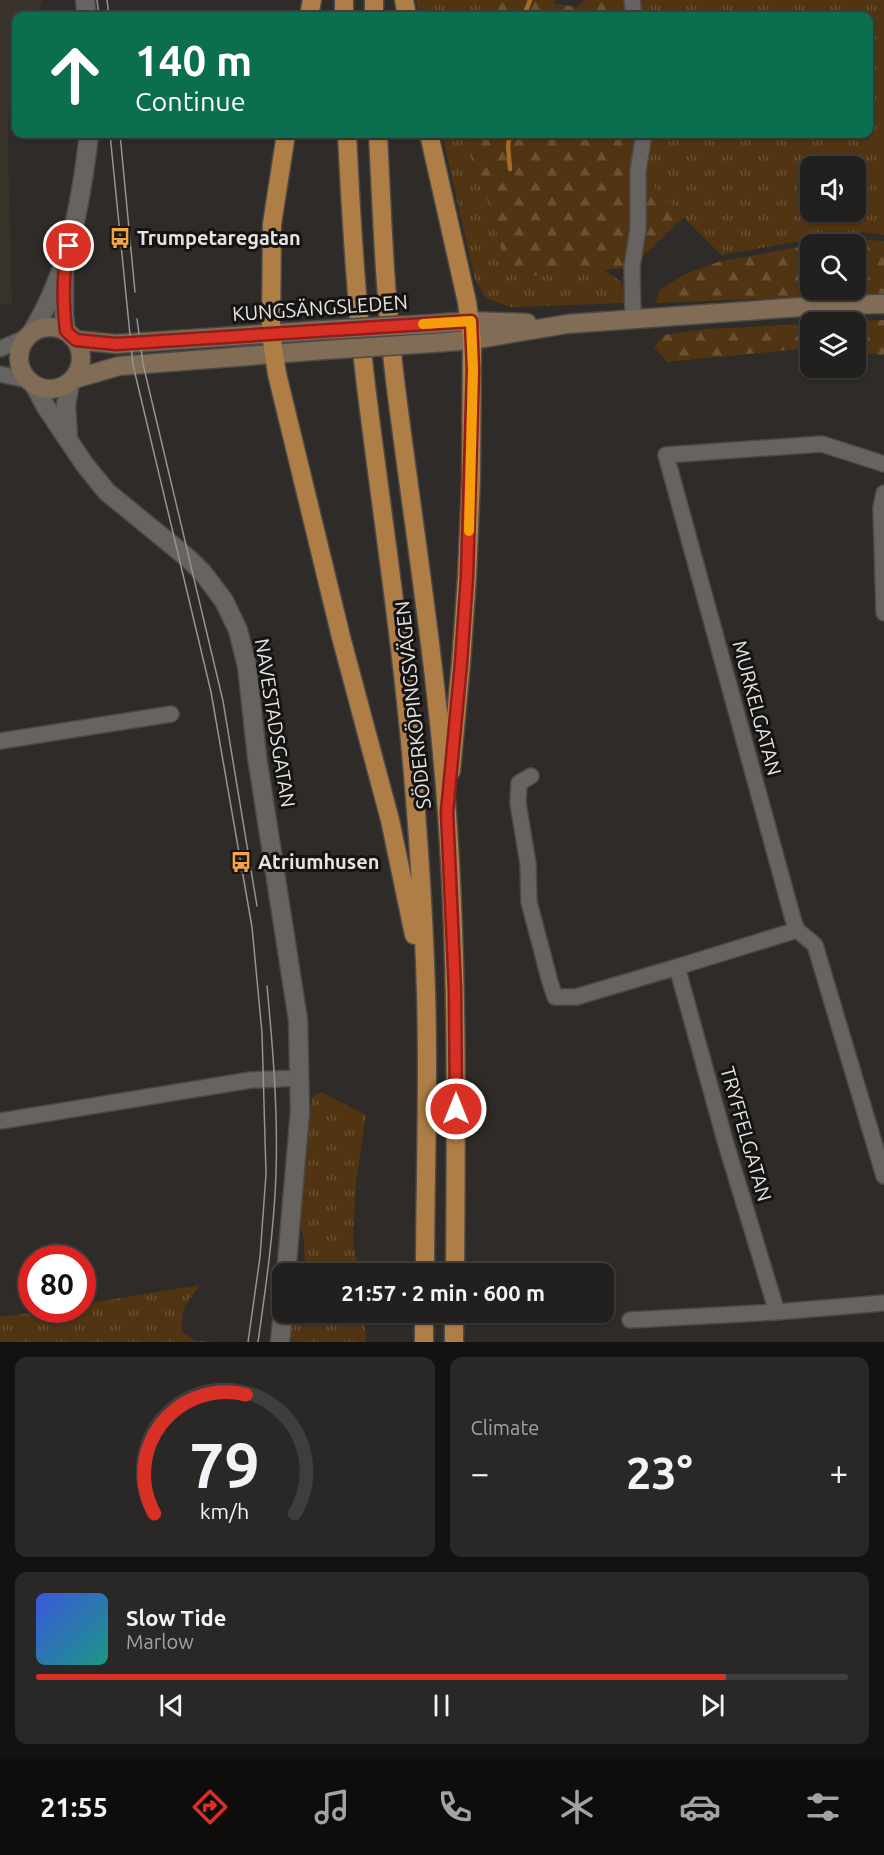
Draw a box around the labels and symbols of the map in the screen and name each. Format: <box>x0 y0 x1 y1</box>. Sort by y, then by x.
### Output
pin <box>43 220 94 271</box>
bus stop icon: Trumpetaregatan <box>108 226 132 250</box>
place label: Trumpetaregatan <box>137 226 301 249</box>
street label: KUNGSÄNGSLEDEN <box>231 290 409 325</box>
street label: SÖDERKÖPINGSVÄGEN <box>390 600 435 810</box>
street label: NAVESTADSGATAN <box>251 637 300 809</box>
street label: MURKELGATAN <box>728 638 787 778</box>
bus stop icon: Atriumhusen <box>229 850 253 874</box>
place label: Atriumhusen <box>258 850 379 873</box>
street label: TRYFFELGATAN <box>716 1064 777 1204</box>
position arrow <box>424 1077 488 1141</box>
speed limit sign: 80 <box>18 1245 96 1323</box>

